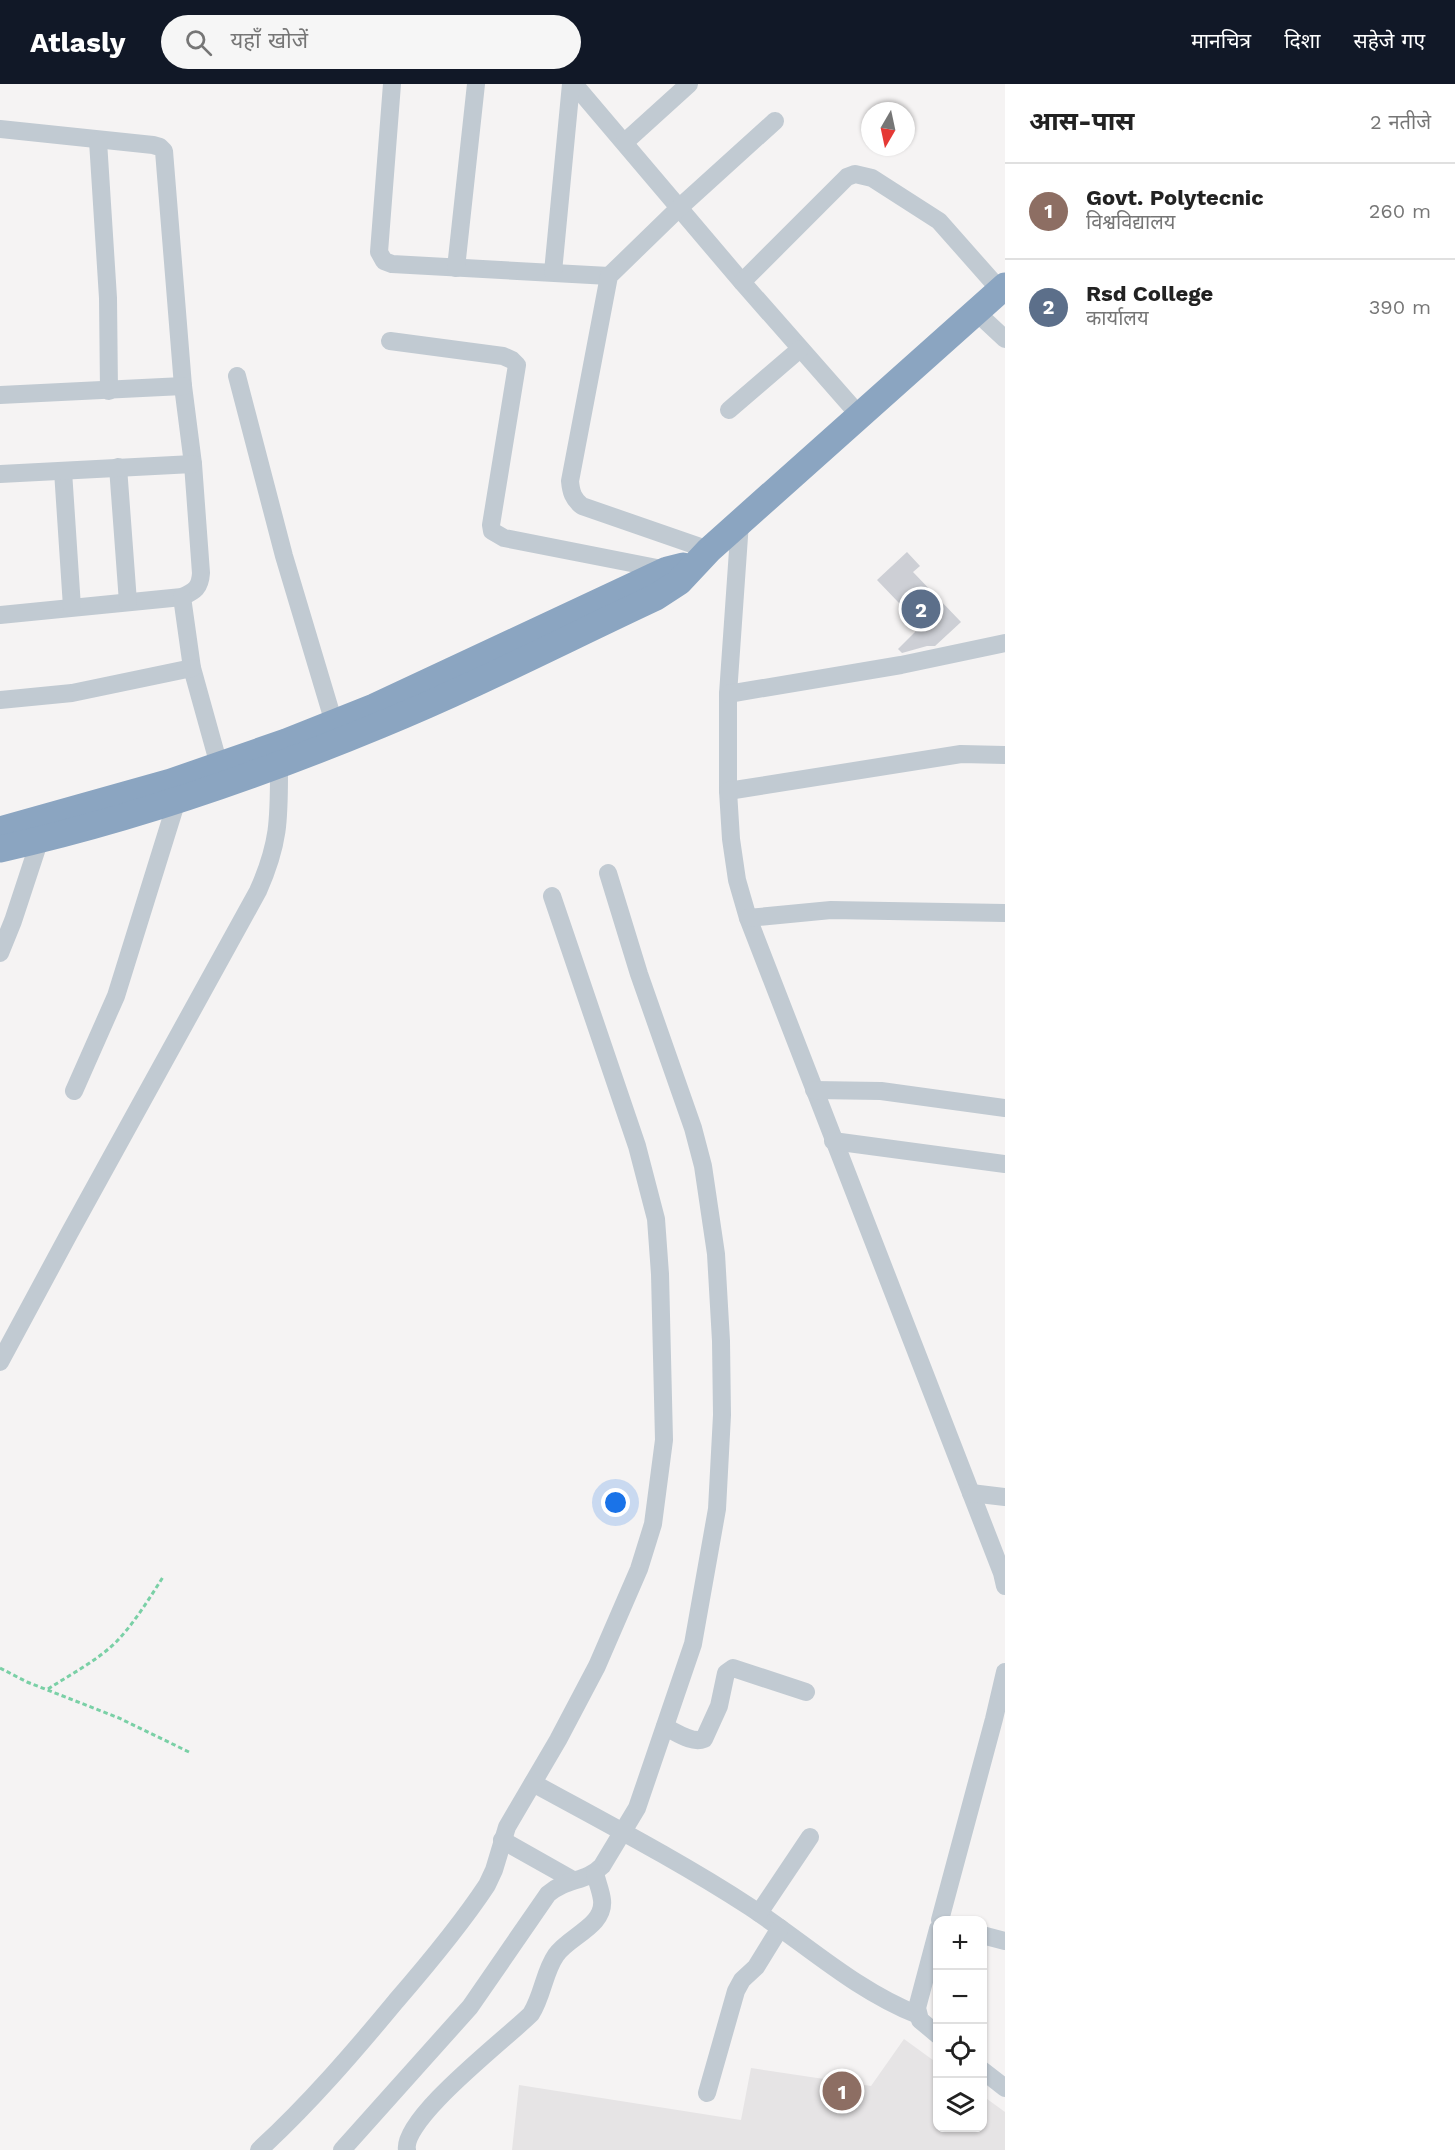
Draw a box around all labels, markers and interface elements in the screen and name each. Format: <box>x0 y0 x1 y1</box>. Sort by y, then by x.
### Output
search box <box>161 15 581 69</box>
text: Atlasly <box>30 26 125 59</box>
icon: search <box>182 26 215 59</box>
text: यहाँ खोजें <box>230 28 308 53</box>
text: मानचित्र <box>1191 28 1251 53</box>
text: दिशा <box>1284 28 1320 53</box>
text: सहेजे गए <box>1353 28 1425 53</box>
north arrow <box>861 102 915 156</box>
text: आस-पास <box>1029 106 1135 136</box>
text: 2 नतीजे <box>1370 110 1431 134</box>
text: Govt. Polytecnic <box>1086 185 1264 210</box>
text: 1 <box>1044 199 1053 223</box>
text: 260 m <box>1369 199 1431 223</box>
text: विश्वविद्यालय <box>1086 210 1175 234</box>
text: Rsd College <box>1086 281 1213 306</box>
text: 2 <box>1043 295 1054 319</box>
text: 390 m <box>1369 295 1431 319</box>
text: कार्यालय <box>1086 306 1148 330</box>
pin: 2 <box>902 586 940 632</box>
your location <box>601 1488 630 1517</box>
map controls <box>933 1916 987 2132</box>
button: + <box>933 1916 987 1970</box>
button: − <box>933 1970 987 2024</box>
button: locate <box>933 2024 987 2078</box>
pin: 1 <box>822 2068 862 2114</box>
button: layers <box>933 2078 987 2132</box>

